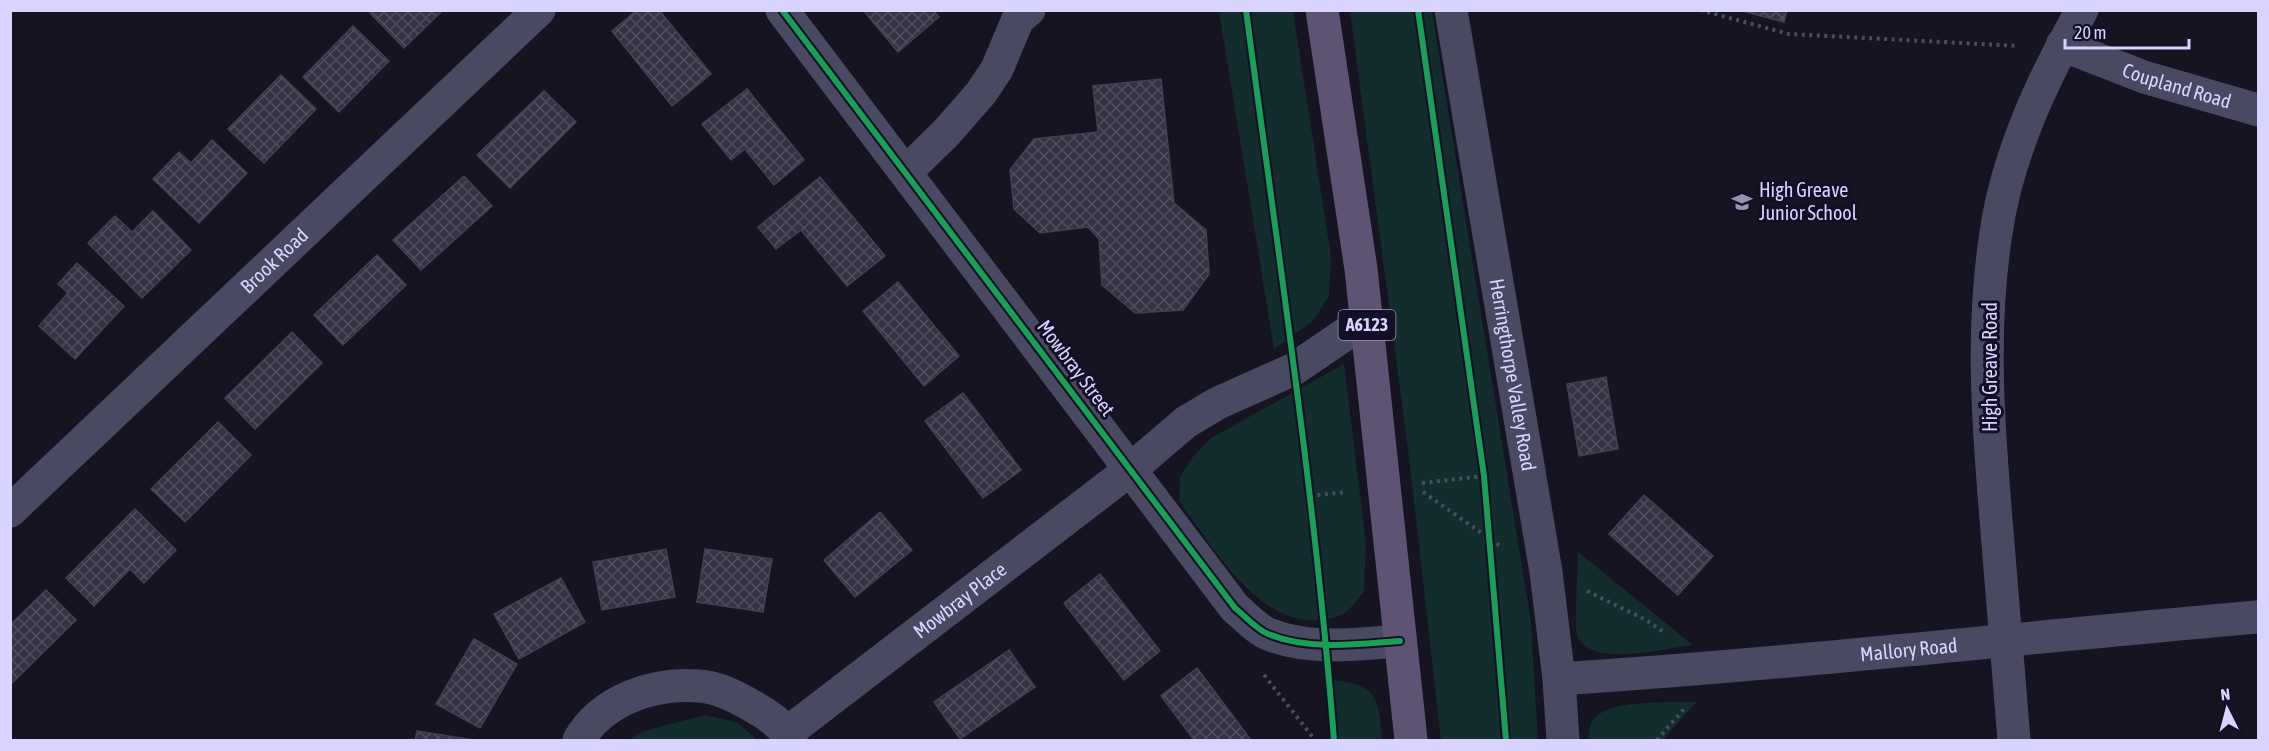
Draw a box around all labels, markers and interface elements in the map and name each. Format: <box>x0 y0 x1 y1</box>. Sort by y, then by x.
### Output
scale bar <box>2065 12 2190 50</box>
text: 20 m <box>2074 22 2106 43</box>
street label: Coupland Road <box>2119 58 2234 113</box>
place label: High Greave Junior School <box>1759 178 1858 224</box>
school or university icon: High Greave Junior School <box>1730 190 1754 214</box>
street label: Brook Road <box>236 223 312 298</box>
street label: Herringthorpe Valley Road <box>1486 277 1541 473</box>
street label: High Greave Road <box>1978 302 2001 432</box>
road number: A6123 <box>1338 310 1396 340</box>
street label: Mowbray Street <box>1033 315 1120 420</box>
street label: Mowbray Place <box>909 557 1011 643</box>
street label: Mallory Road <box>1859 633 1958 665</box>
north arrow <box>2197 679 2257 739</box>
text: N <box>2220 685 2231 704</box>

